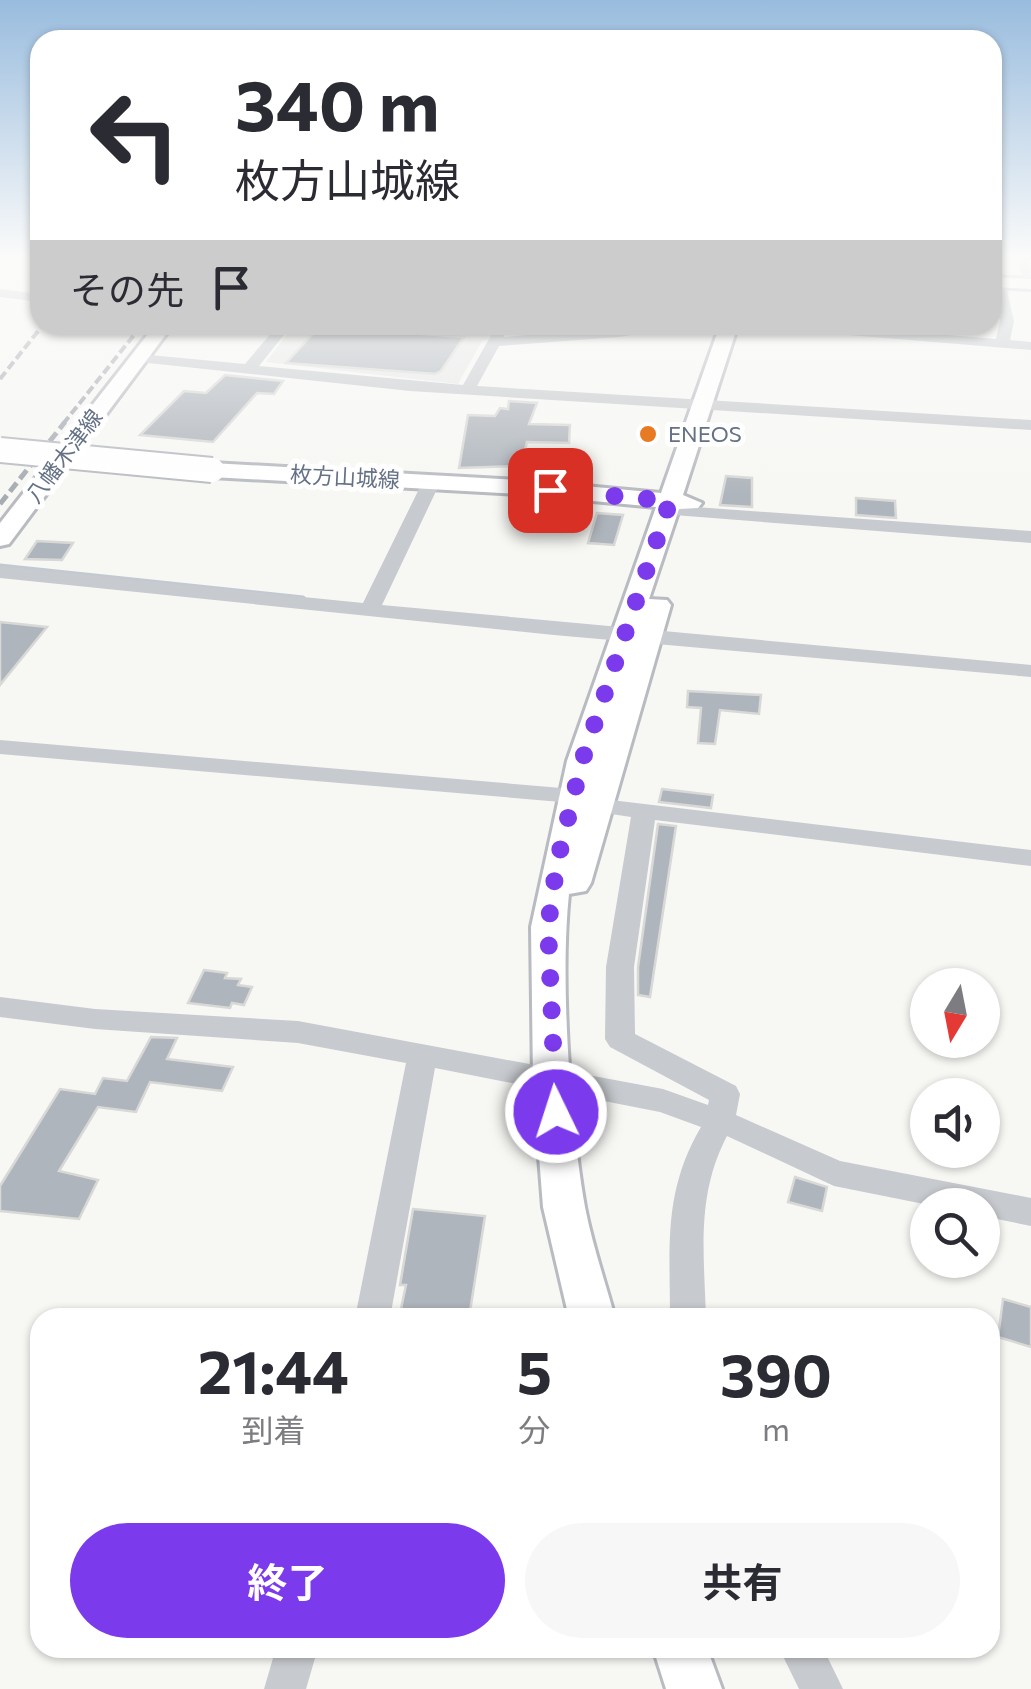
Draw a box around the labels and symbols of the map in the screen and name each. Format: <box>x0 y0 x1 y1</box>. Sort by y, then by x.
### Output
street label: 八幡木津線 <box>20 404 107 508</box>
place label: ENEOS <box>668 420 742 447</box>
marker: ENEOS <box>637 423 659 445</box>
pin <box>508 448 593 533</box>
street label: 枚方山城線 <box>289 460 401 493</box>
north arrow <box>910 968 1000 1058</box>
position arrow <box>504 1060 608 1164</box>

